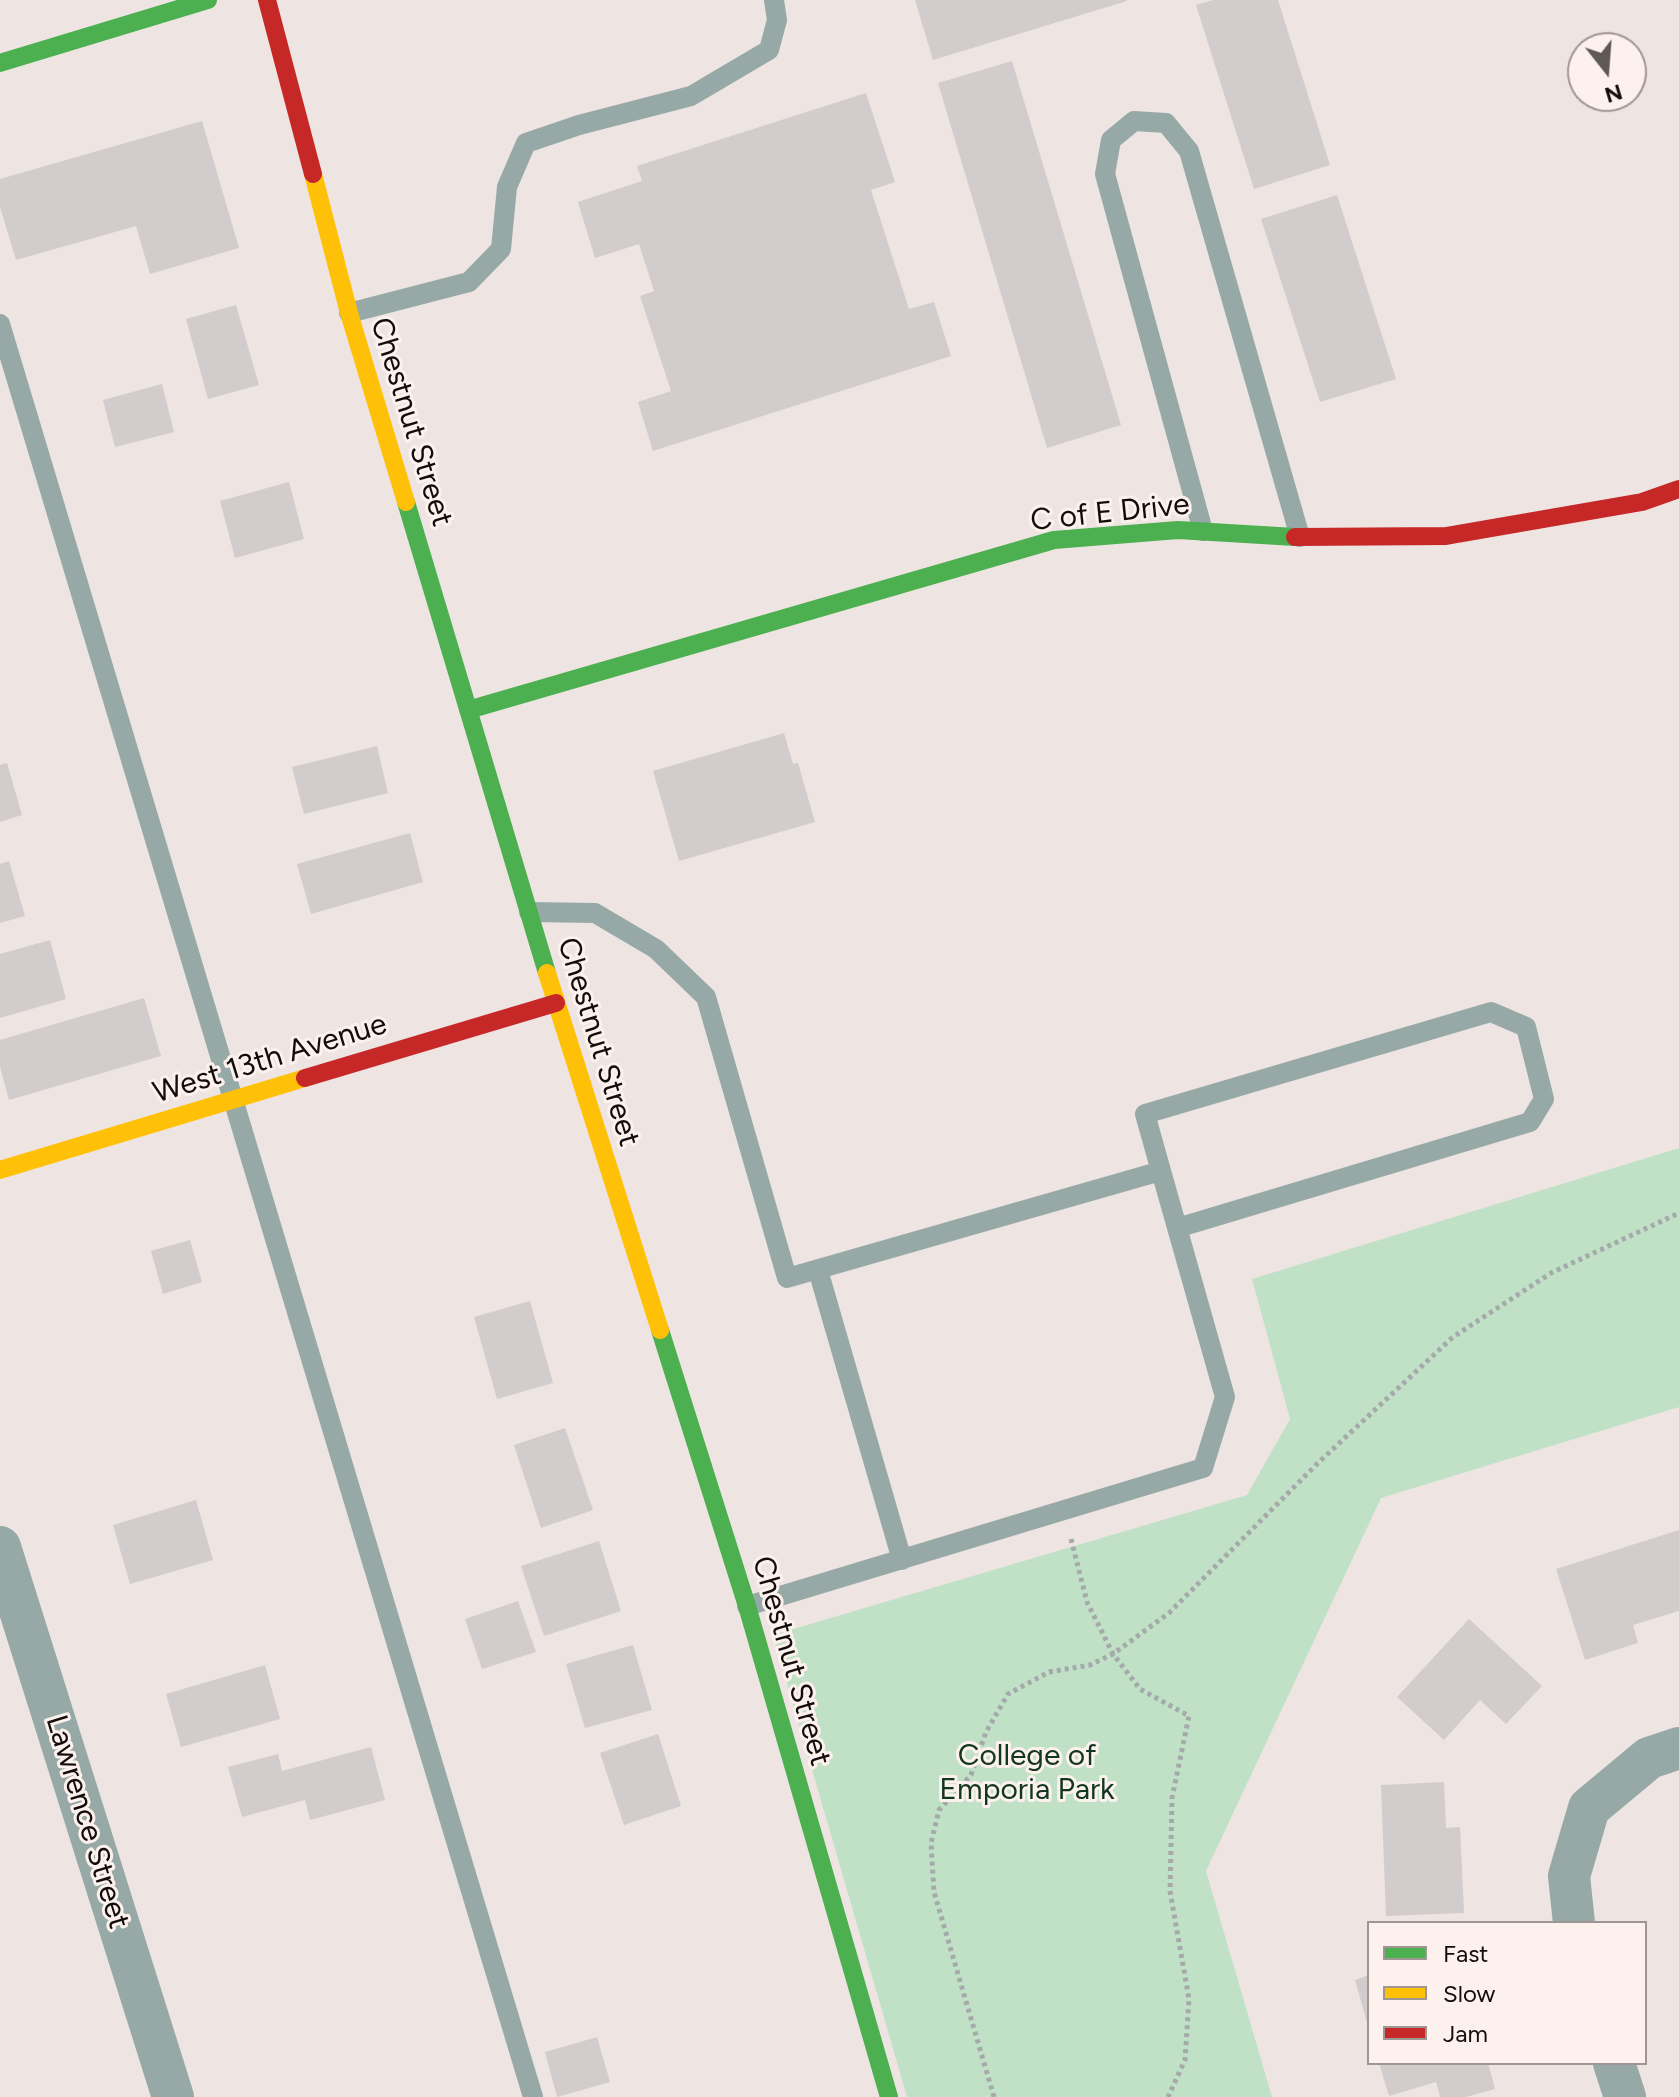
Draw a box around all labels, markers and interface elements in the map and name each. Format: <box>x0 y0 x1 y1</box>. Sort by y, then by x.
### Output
north arrow <box>1567 32 1647 112</box>
text: N <box>1602 78 1626 109</box>
street label: Chestnut Street <box>362 313 460 531</box>
street label: C of E Drive <box>1029 487 1191 539</box>
street label: Chestnut Street <box>549 933 647 1151</box>
street label: West 13th Avenue <box>149 1006 391 1112</box>
street label: Chestnut Street <box>744 1552 838 1770</box>
street label: Lawrence Street <box>37 1711 137 1933</box>
park label: College of Emporia Park <box>939 1738 1115 1808</box>
legend <box>1367 1921 1647 2065</box>
text: Fast <box>1443 1939 1488 1968</box>
text: Slow <box>1443 1979 1495 2008</box>
text: Jam <box>1443 2019 1488 2048</box>

